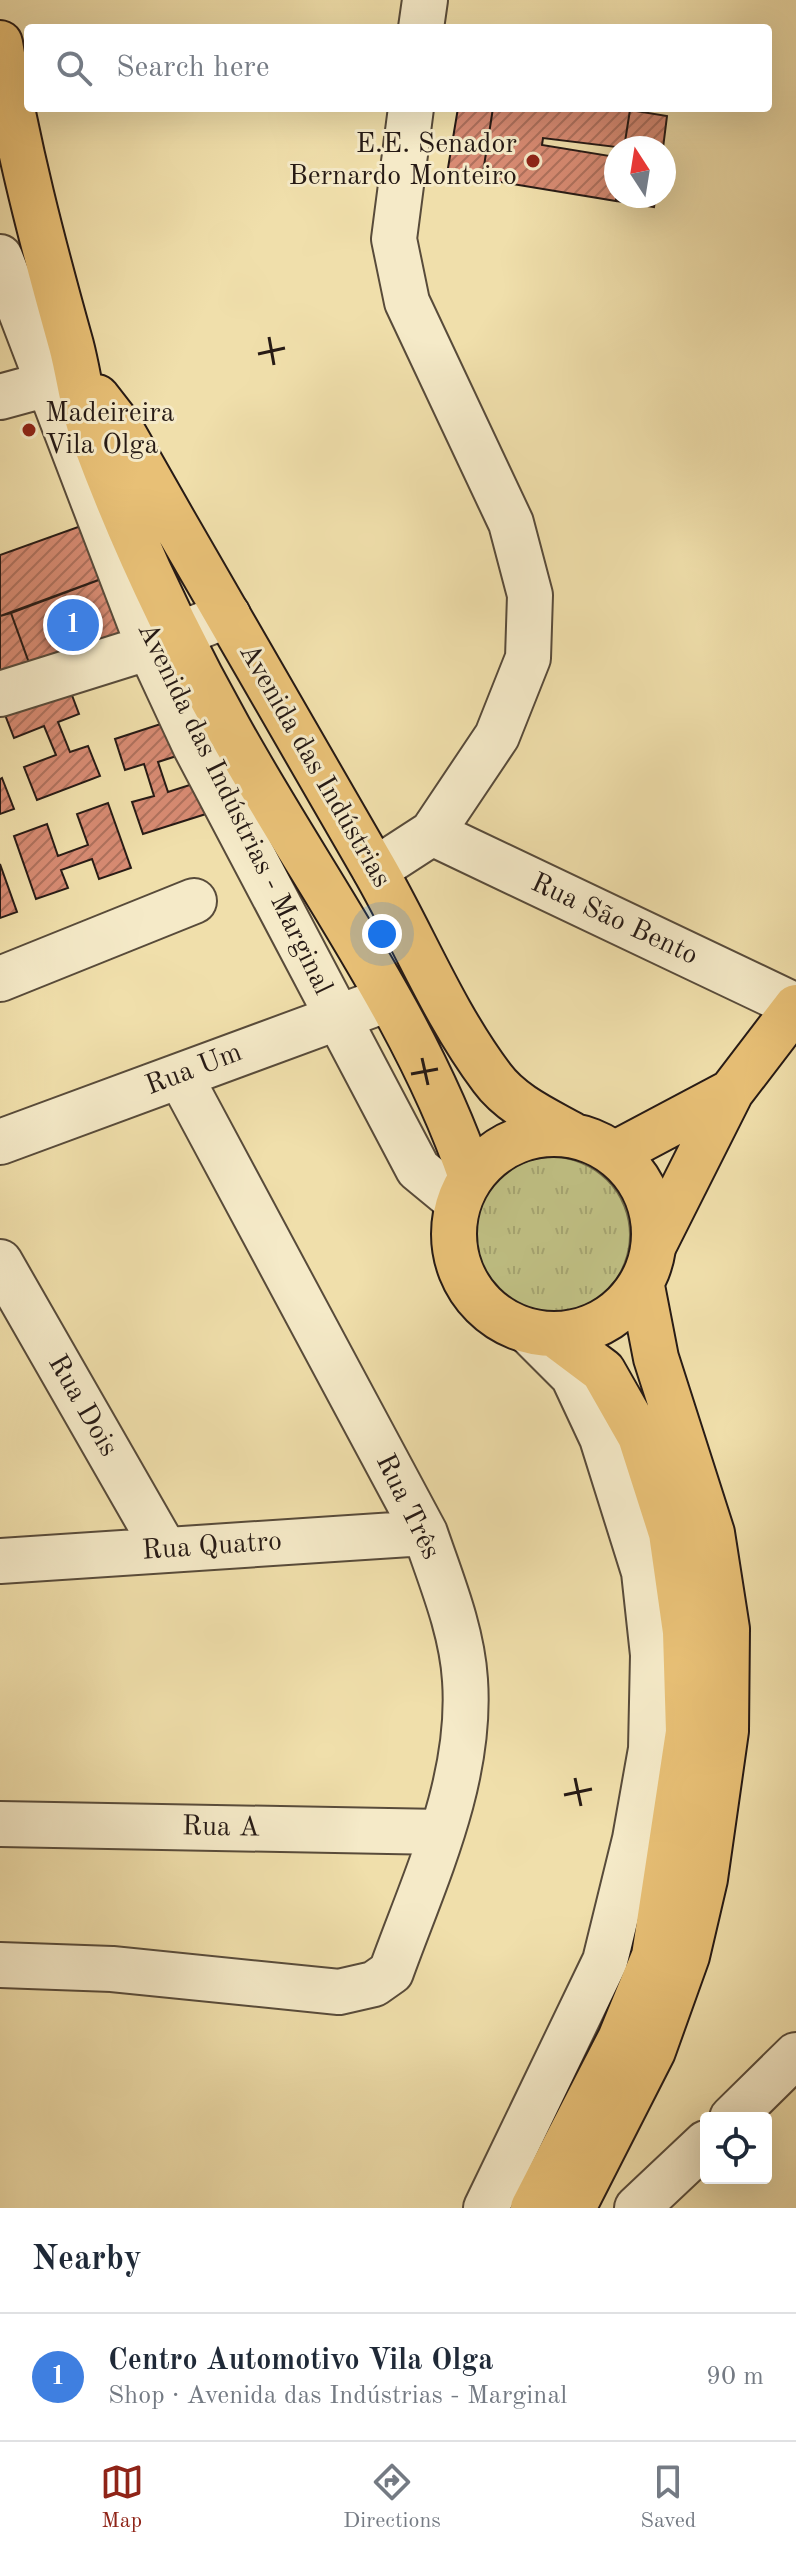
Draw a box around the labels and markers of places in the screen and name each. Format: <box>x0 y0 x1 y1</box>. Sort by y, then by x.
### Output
place label: E.E. Senador Bernardo Monteiro <box>288 131 517 191</box>
marker: E.E. Senador Bernardo Monteiro <box>524 152 542 170</box>
place label: Madeireira Vila Olga <box>45 400 175 460</box>
marker: Madeireira Vila Olga <box>20 421 38 439</box>
pin: 1 <box>47 595 99 655</box>

